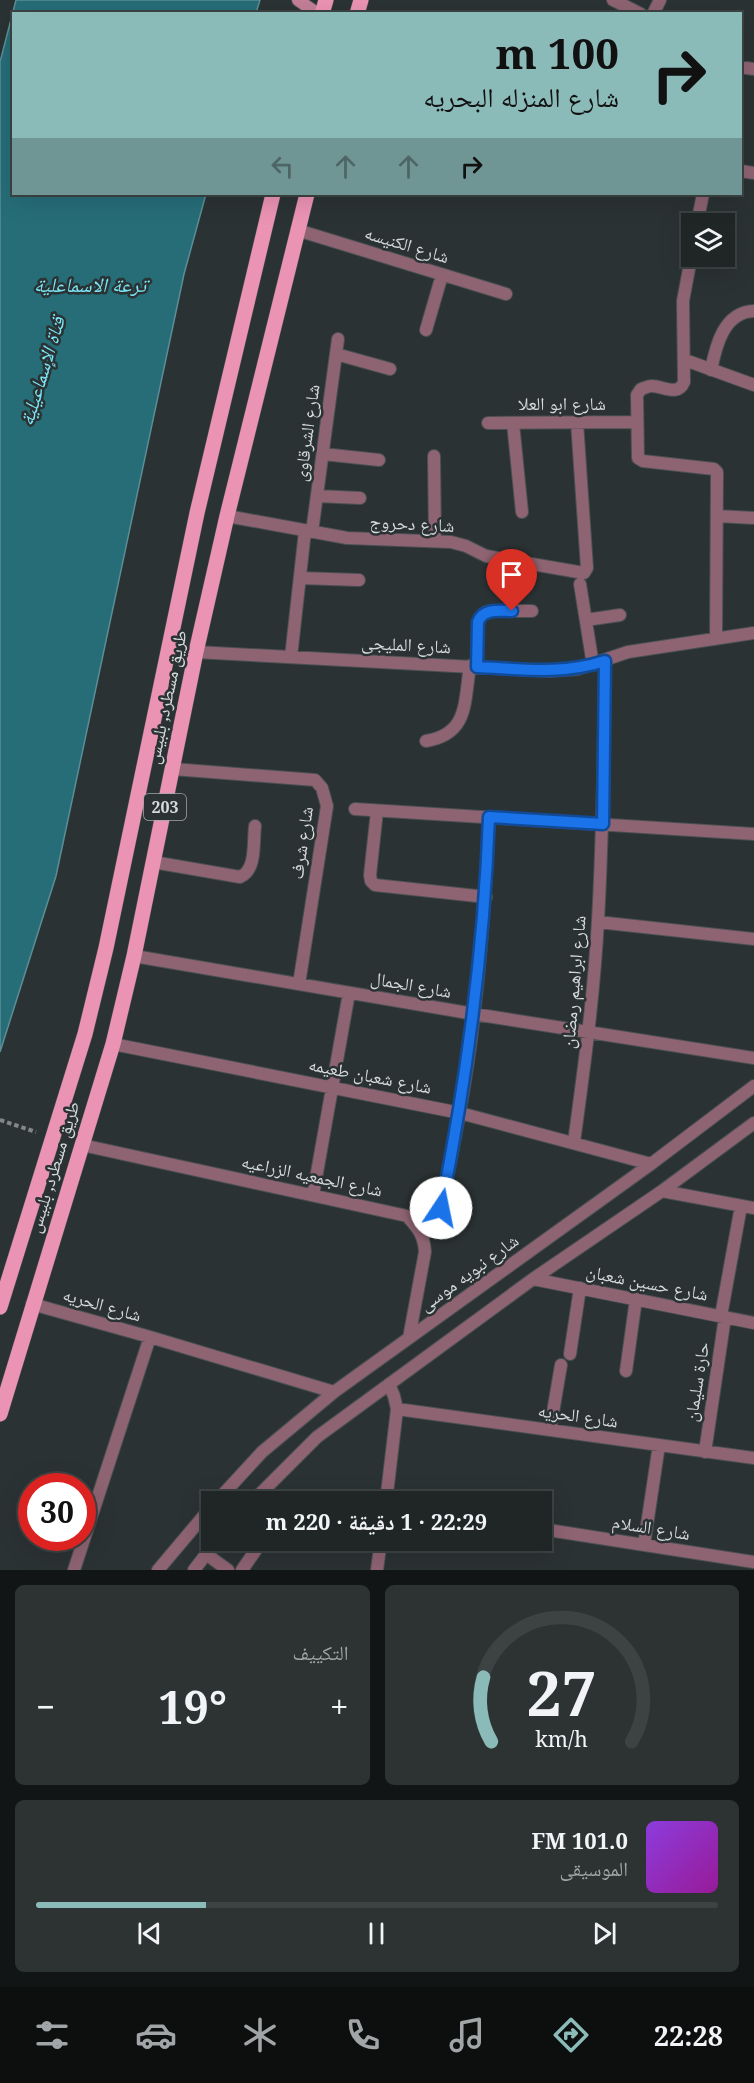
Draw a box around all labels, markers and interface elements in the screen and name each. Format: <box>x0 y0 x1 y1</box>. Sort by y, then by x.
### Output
text: 100 m <box>495 24 619 81</box>
icon: right <box>640 36 718 114</box>
text: شارع المنزله البحريه <box>423 78 619 115</box>
icon: left <box>266 150 299 183</box>
icon: ahead <box>329 150 362 183</box>
icon: ahead <box>392 150 425 183</box>
icon: right <box>455 150 488 183</box>
map controls <box>681 213 735 267</box>
button: layers <box>681 213 735 267</box>
street label: شارع الكنيسه <box>362 220 452 268</box>
water label: ترعة الاسماعلية <box>34 271 150 298</box>
water label: قناة الإسماعيلية <box>12 311 72 429</box>
street label: شارع الشرقاوى <box>287 383 325 483</box>
street label: شارع ابو العلا <box>518 391 606 415</box>
street label: شارع دحروج <box>369 509 455 538</box>
pin <box>486 549 537 611</box>
icon: arrive <box>495 558 528 591</box>
street label: طريق مسطرد, بلبيس <box>140 628 192 766</box>
street label: شارع المليجى <box>361 630 451 658</box>
road number: 203 <box>144 794 186 820</box>
street label: شارع شرف <box>284 805 318 881</box>
street label: شارع ابراهيم رمضان <box>555 914 592 1050</box>
street label: شارع الجمال <box>369 965 453 1003</box>
street label: شارع شعبان طعيمه <box>307 1051 434 1099</box>
street label: طريق مسطرد, بلبيس <box>22 1098 84 1235</box>
street label: شارع الجمعيه الزراعيه <box>240 1148 385 1202</box>
position arrow <box>409 1176 473 1240</box>
street label: شارع نبويه موسى <box>414 1228 523 1316</box>
street label: شارع حسين شعبان <box>584 1258 710 1306</box>
street label: شارع الحريه <box>60 1281 144 1327</box>
street label: حارة سليمان <box>678 1340 714 1423</box>
street label: شارع الحريه <box>537 1398 620 1433</box>
speed limit sign: 30 <box>18 1473 96 1551</box>
text: 22:29 · 1 دقيقة · 220 m <box>266 1506 487 1536</box>
street label: شارع السلام <box>610 1509 692 1546</box>
text: التكييف <box>292 1639 349 1666</box>
text: 27 <box>526 1649 597 1734</box>
text: 19° <box>158 1676 227 1737</box>
text: − <box>36 1684 55 1729</box>
text: + <box>330 1684 348 1729</box>
text: km/h <box>535 1724 588 1753</box>
text: 101.0 FM <box>531 1825 628 1855</box>
text: الموسيقى <box>560 1855 628 1882</box>
icon: previous <box>133 1917 166 1950</box>
icon: pause <box>360 1917 393 1950</box>
icon: next <box>588 1917 621 1950</box>
icon: filters <box>31 2014 73 2056</box>
icon: car <box>135 2014 177 2056</box>
icon: climate <box>239 2014 281 2056</box>
icon: phone <box>342 2014 384 2056</box>
icon: music <box>446 2014 488 2056</box>
icon: directions <box>550 2014 592 2056</box>
text: 22:28 <box>654 2017 723 2054</box>

